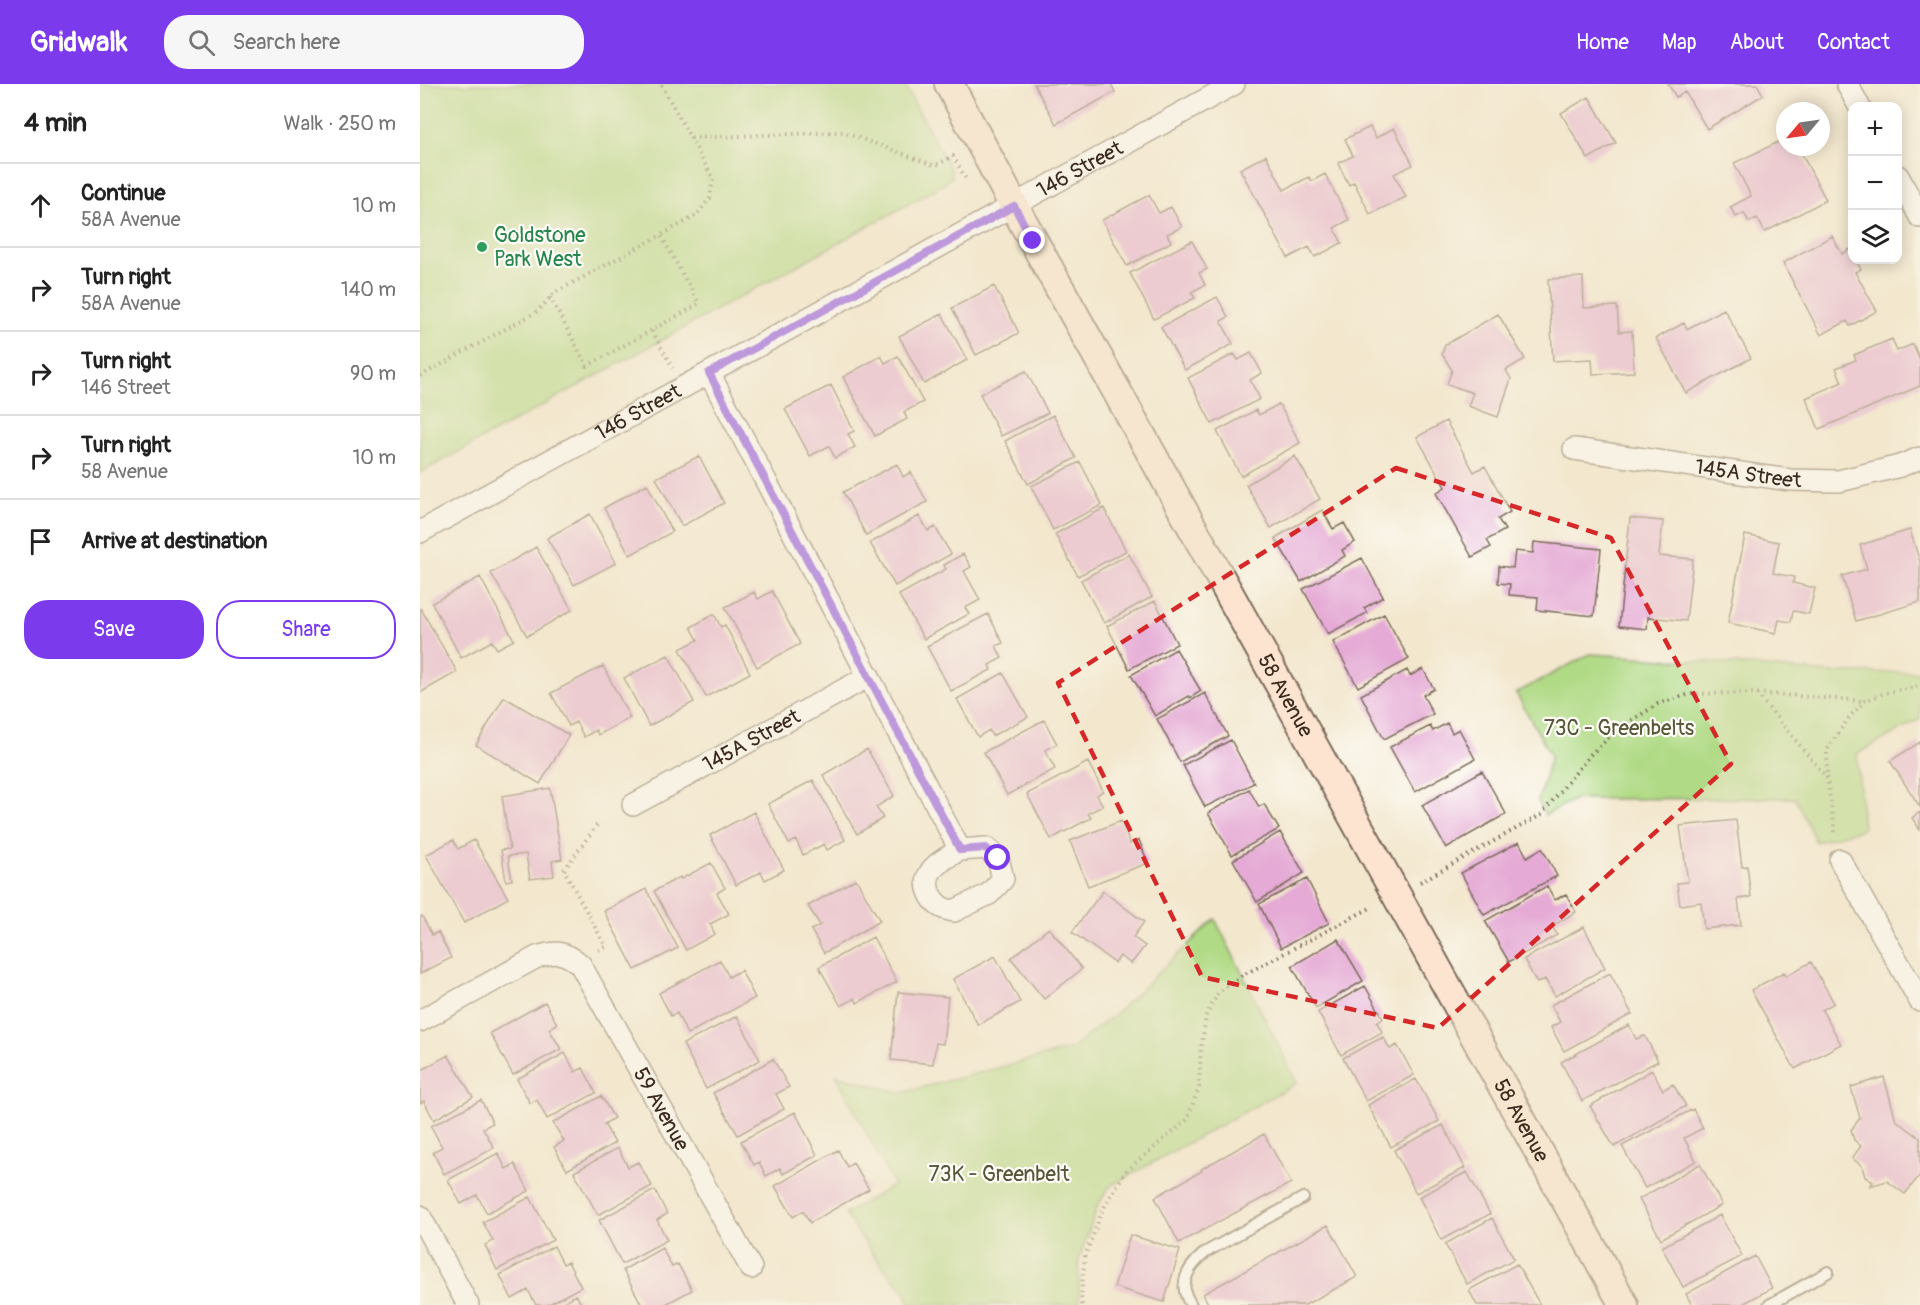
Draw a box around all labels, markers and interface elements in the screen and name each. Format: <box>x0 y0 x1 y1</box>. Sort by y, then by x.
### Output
search box <box>164 15 584 69</box>
text: Gridwalk <box>30 25 128 60</box>
icon: search <box>185 26 218 59</box>
text: Search here <box>233 28 340 56</box>
text: Home <box>1576 29 1629 56</box>
text: Map <box>1662 29 1697 56</box>
text: About <box>1730 29 1784 56</box>
text: Contact <box>1817 29 1890 56</box>
north arrow <box>1776 102 1830 156</box>
map controls <box>1848 102 1902 264</box>
button: + <box>1848 102 1902 156</box>
text: 4 min <box>24 107 87 139</box>
text: Walk · 250 m <box>284 111 396 136</box>
street label: 146 Street <box>1032 135 1128 204</box>
button: − <box>1848 156 1902 210</box>
text: Continue <box>81 179 165 207</box>
icon: ahead <box>24 189 57 222</box>
text: 10 m <box>352 193 396 218</box>
text: 58A Avenue <box>81 207 181 232</box>
button: layers <box>1848 210 1902 264</box>
place label: Goldstone Park West <box>494 222 586 273</box>
route end <box>1019 227 1045 253</box>
marker: Goldstone Park West <box>475 240 489 254</box>
text: Turn right <box>81 263 171 291</box>
icon: right <box>24 273 57 306</box>
text: 140 m <box>341 277 396 302</box>
text: 58A Avenue <box>81 291 181 316</box>
text: Turn right <box>81 347 171 375</box>
icon: right <box>24 357 57 390</box>
text: 90 m <box>350 361 396 386</box>
text: 146 Street <box>81 375 171 400</box>
street label: 146 Street <box>591 378 687 447</box>
text: Turn right <box>81 431 171 459</box>
icon: right <box>24 441 57 474</box>
text: 10 m <box>352 445 396 470</box>
street label: 145A Street <box>1693 454 1802 494</box>
text: 58 Avenue <box>81 459 168 484</box>
icon: arrive <box>24 525 57 558</box>
text: Arrive at destination <box>81 527 267 555</box>
button: Save <box>24 600 204 659</box>
button: Share <box>216 600 396 659</box>
street label: 58 Avenue <box>1251 649 1319 743</box>
street label: 145A Street <box>698 703 806 778</box>
park label: 73C - Greenbelts <box>1544 715 1695 742</box>
route start <box>984 844 1010 870</box>
street label: 59 Avenue <box>627 1063 696 1156</box>
street label: 58 Avenue <box>1487 1074 1555 1168</box>
park label: 73K - Greenbelt <box>929 1161 1070 1188</box>

